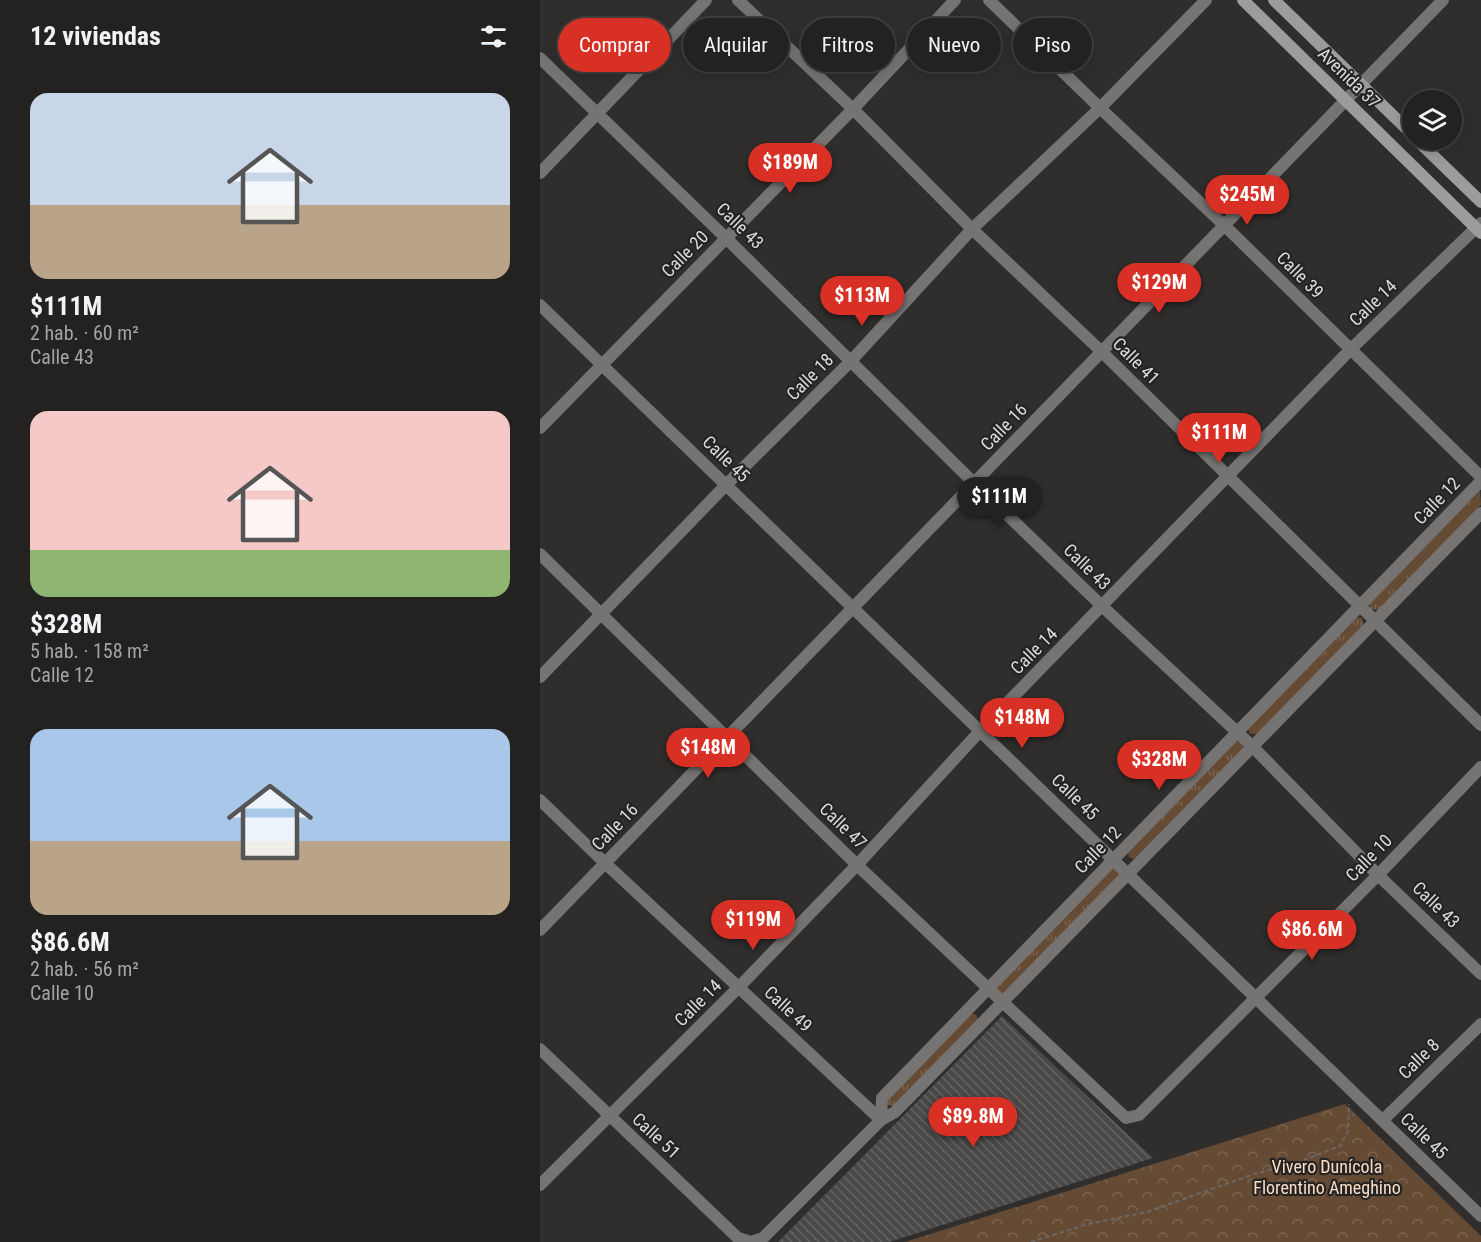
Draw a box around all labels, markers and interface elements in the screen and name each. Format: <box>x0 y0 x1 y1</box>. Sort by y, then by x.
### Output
chip: Comprar <box>558 18 671 72</box>
chip: Alquilar <box>683 18 789 72</box>
chip: Filtros <box>801 18 895 72</box>
chip: Nuevo <box>907 18 1001 72</box>
chip: Piso <box>1013 18 1092 72</box>
icon: filters <box>477 20 510 53</box>
text: 12 viviendas <box>30 21 161 51</box>
street label: Avenida 37 <box>1314 43 1385 112</box>
map controls <box>1402 90 1462 150</box>
button: layers <box>1402 90 1462 150</box>
icon: home <box>216 132 324 240</box>
pin: $189M <box>748 143 832 194</box>
text: $189M <box>762 150 818 174</box>
pin: $245M <box>1205 175 1289 226</box>
text: $245M <box>1219 182 1275 206</box>
street label: Calle 43 <box>712 198 768 253</box>
street label: Calle 20 <box>657 226 712 281</box>
street label: Calle 39 <box>1273 247 1328 302</box>
pin: $129M <box>1117 263 1201 314</box>
text: $129M <box>1131 270 1187 294</box>
street label: Calle 14 <box>1345 275 1401 330</box>
pin: $113M <box>820 276 904 327</box>
text: $113M <box>834 283 890 307</box>
text: $111M <box>30 291 102 321</box>
text: 2 hab. · 60 m² <box>30 321 139 345</box>
street label: Calle 41 <box>1109 333 1164 388</box>
text: Calle 43 <box>30 345 94 369</box>
street label: Calle 18 <box>782 349 837 404</box>
street label: Calle 16 <box>976 399 1031 455</box>
pin: $111M <box>1177 413 1261 464</box>
text: $111M <box>1191 420 1247 444</box>
street label: Calle 45 <box>698 431 754 486</box>
icon: home <box>216 450 324 558</box>
street label: Calle 12 <box>1409 473 1464 529</box>
pin: $111M <box>957 477 1041 528</box>
text: $111M <box>971 484 1027 508</box>
street label: Calle 43 <box>1059 539 1115 594</box>
text: $328M <box>30 609 102 639</box>
street label: Calle 14 <box>1006 623 1061 678</box>
text: 5 hab. · 158 m² <box>30 639 149 663</box>
text: Calle 12 <box>30 663 94 687</box>
pin: $148M <box>980 698 1064 749</box>
text: $148M <box>994 705 1050 729</box>
pin: $148M <box>666 728 750 779</box>
text: $148M <box>680 735 736 759</box>
pin: $328M <box>1117 740 1201 791</box>
text: $328M <box>1131 747 1187 771</box>
icon: home <box>216 768 324 876</box>
street label: Calle 45 <box>1047 769 1103 824</box>
street label: Calle 47 <box>815 798 871 853</box>
street label: Calle 16 <box>587 799 642 855</box>
street label: Calle 12 <box>1070 822 1125 878</box>
street label: Calle 10 <box>1341 830 1396 886</box>
street label: Calle 43 <box>1408 877 1464 932</box>
pin: $119M <box>711 900 795 951</box>
text: $119M <box>725 907 781 931</box>
pin: $86.6M <box>1263 910 1361 961</box>
text: $86.6M <box>1281 917 1343 941</box>
text: $86.6M <box>30 927 110 957</box>
text: 2 hab. · 56 m² <box>30 957 139 981</box>
street label: Calle 14 <box>670 975 725 1030</box>
text: Calle 10 <box>30 981 94 1005</box>
street label: Calle 49 <box>760 981 817 1036</box>
street label: Calle 8 <box>1394 1034 1443 1083</box>
pin: $89.8M <box>924 1097 1022 1148</box>
text: $89.8M <box>942 1104 1004 1128</box>
street label: Calle 51 <box>628 1108 685 1163</box>
street label: Calle 45 <box>1396 1108 1452 1163</box>
park label: Vivero Dunícola Florentino Ameghino <box>1253 1156 1401 1198</box>

